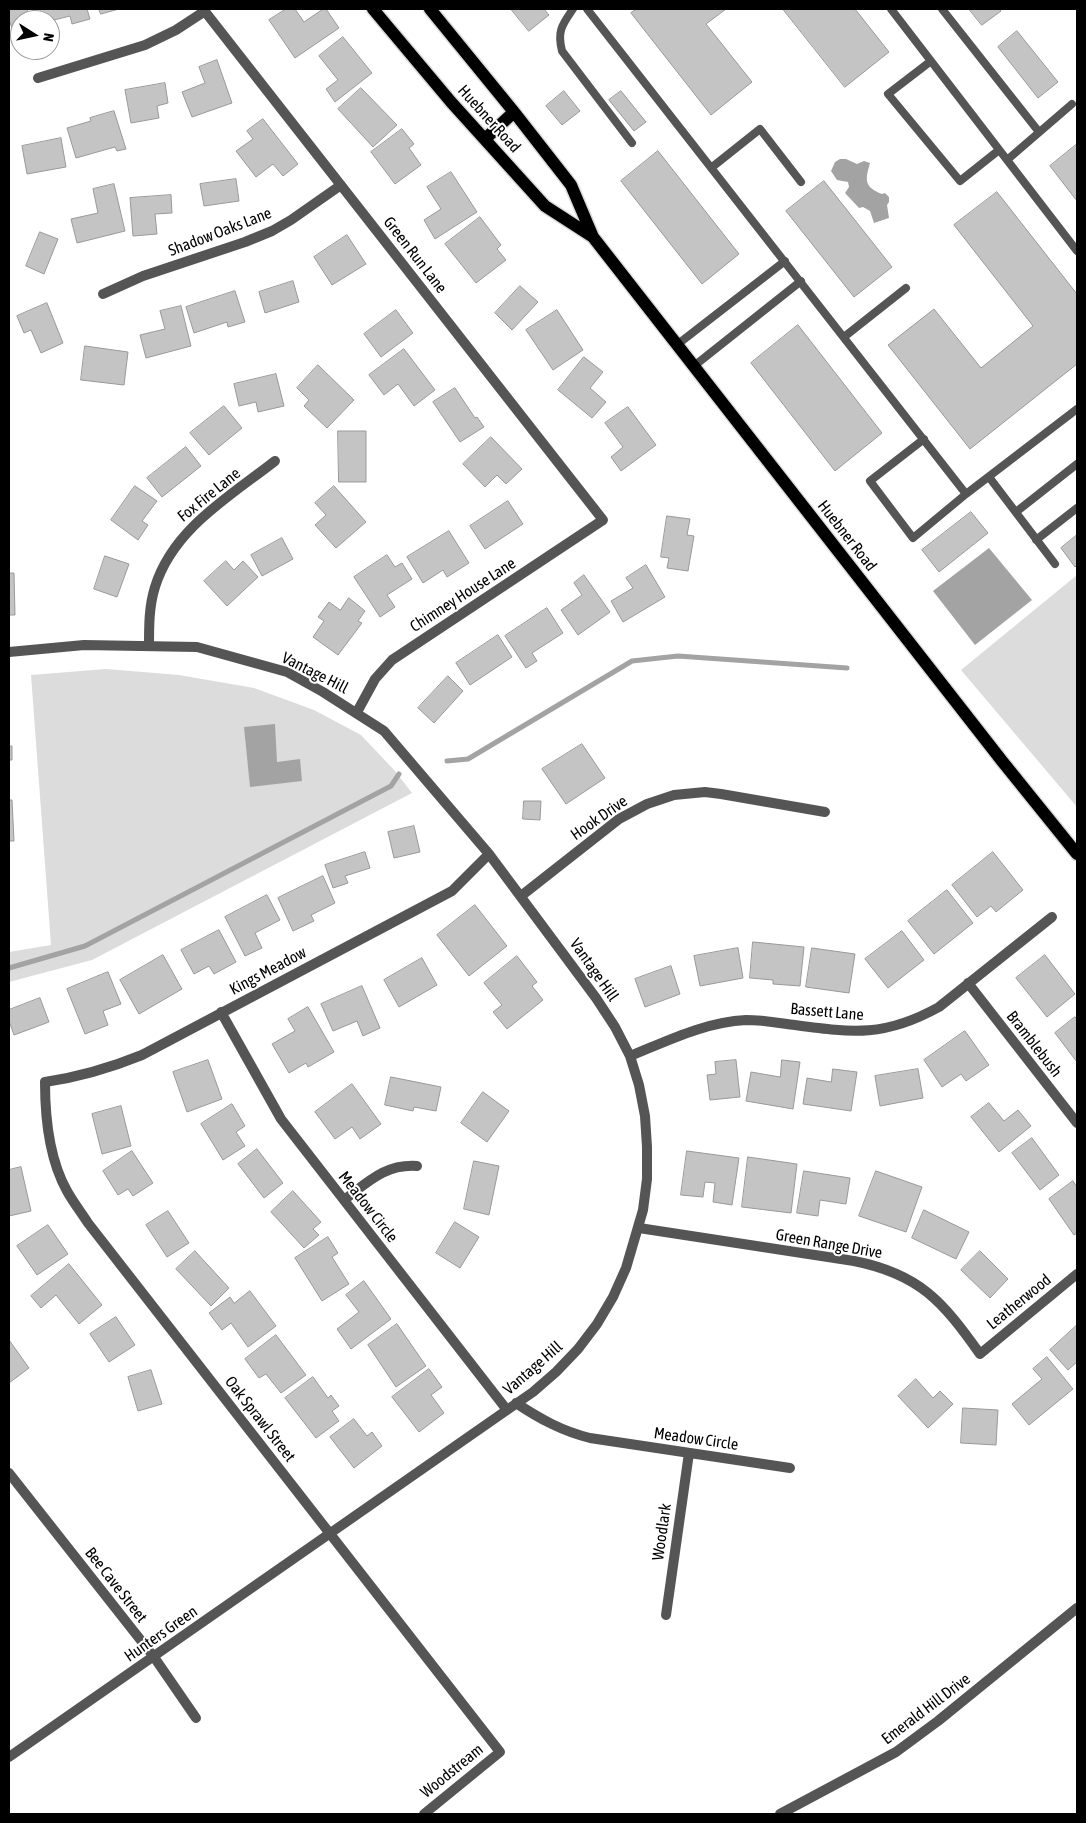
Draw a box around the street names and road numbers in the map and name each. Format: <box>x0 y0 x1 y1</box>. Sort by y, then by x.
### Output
street label: Huebner Road <box>454 81 524 157</box>
street label: Shadow Oaks Lane <box>166 204 274 260</box>
street label: Green Run Lane <box>379 213 451 297</box>
street label: Fox Fire Lane <box>174 464 244 526</box>
street label: Huebner Road <box>813 497 881 575</box>
street label: Chimney House Lane <box>407 554 519 636</box>
street label: Vantage Hill <box>279 648 351 698</box>
street label: Hook Drive <box>567 792 631 844</box>
street label: Vantage Hill <box>565 935 623 1005</box>
street label: Kings Meadow <box>226 943 310 999</box>
street label: Bassett Lane <box>789 999 865 1025</box>
street label: Bramblebush <box>1002 1007 1066 1081</box>
street label: Meadow Circle <box>334 1168 402 1246</box>
street label: Green Range Drive <box>774 1225 884 1263</box>
street label: Leatherwood <box>983 1270 1055 1334</box>
street label: Vantage Hill <box>500 1337 566 1399</box>
street label: Oak Sprawl Street <box>221 1372 299 1466</box>
street label: Meadow Circle <box>653 1424 739 1454</box>
street label: Woodlark <box>649 1502 675 1562</box>
street label: Bee Cave Street <box>81 1544 151 1626</box>
street label: Hunters Green <box>121 1602 201 1666</box>
street label: Emerald Hill Drive <box>878 1669 974 1749</box>
street label: Woodstream <box>417 1740 487 1802</box>

